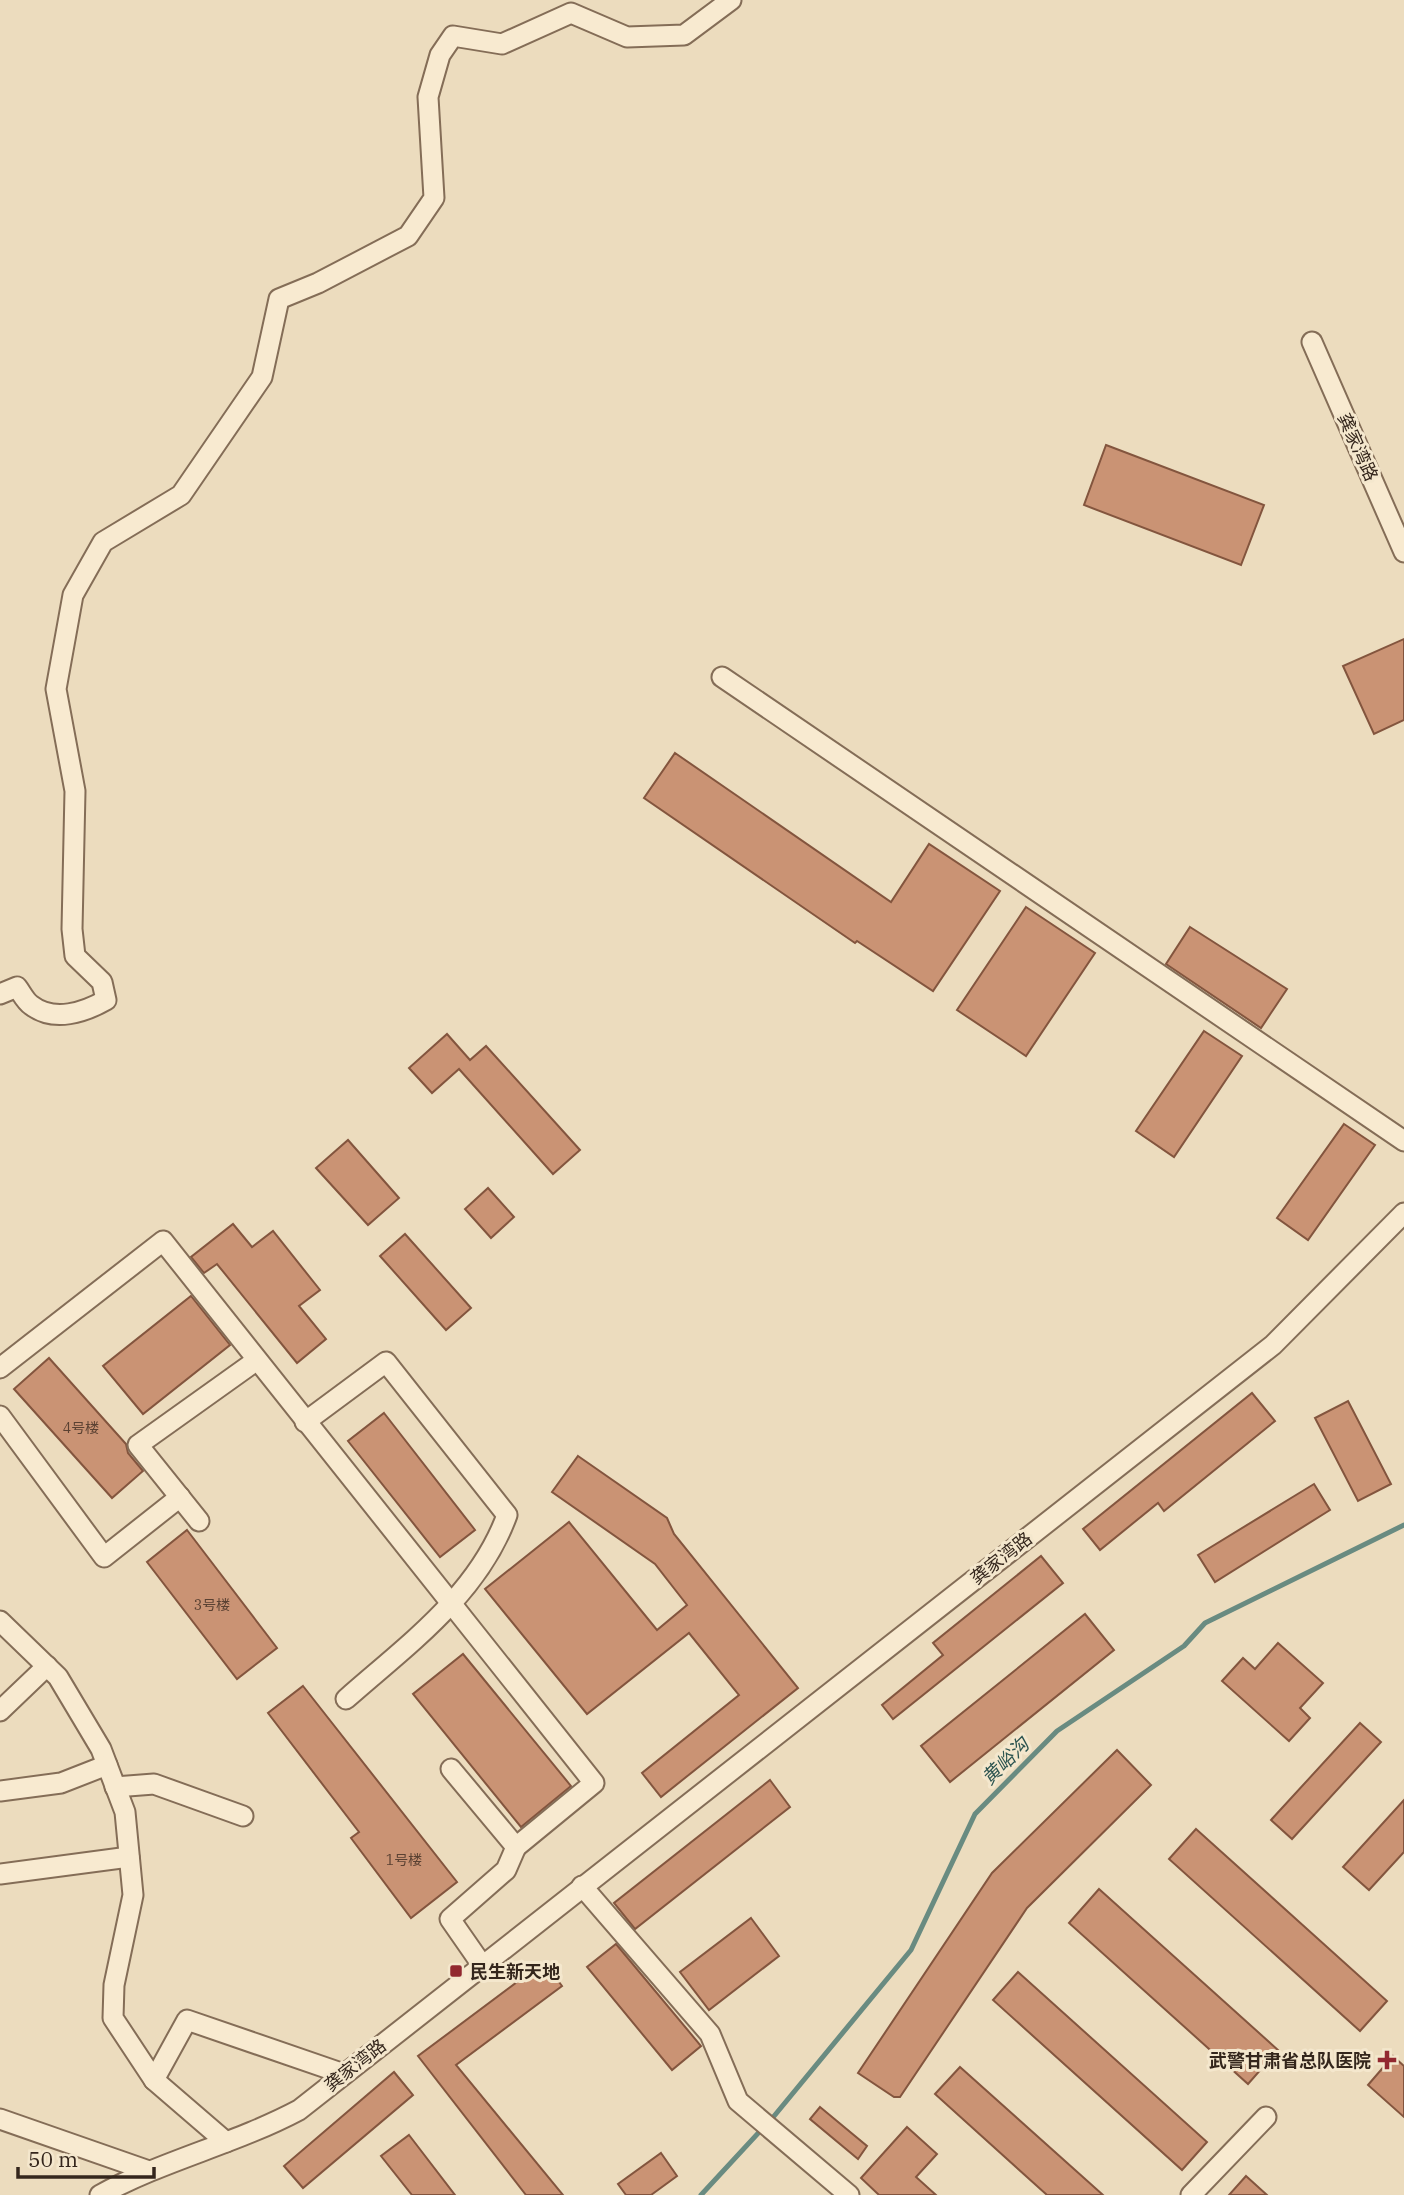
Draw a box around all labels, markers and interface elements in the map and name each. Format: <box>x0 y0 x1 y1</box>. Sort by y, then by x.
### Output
street label: 龚家湾路 <box>1333 409 1383 485</box>
house number: 4号楼 <box>63 1419 99 1437</box>
street label: 龚家湾路 <box>966 1527 1036 1589</box>
house number: 3号楼 <box>194 1596 230 1614</box>
water label: 黄峪沟 <box>976 1731 1035 1790</box>
house number: 1号楼 <box>386 1851 422 1869</box>
place label: 民生新天地 <box>470 1960 560 1983</box>
marker: 民生新天地 <box>448 1963 464 1979</box>
street label: 龚家湾路 <box>320 2034 390 2096</box>
place label: 武警甘肃省总队医院 <box>1209 2049 1371 2072</box>
marker: 武警甘肃省总队医院 <box>1377 2050 1397 2070</box>
scale bar <box>18 2136 154 2180</box>
text: 50 m <box>28 2145 78 2173</box>

